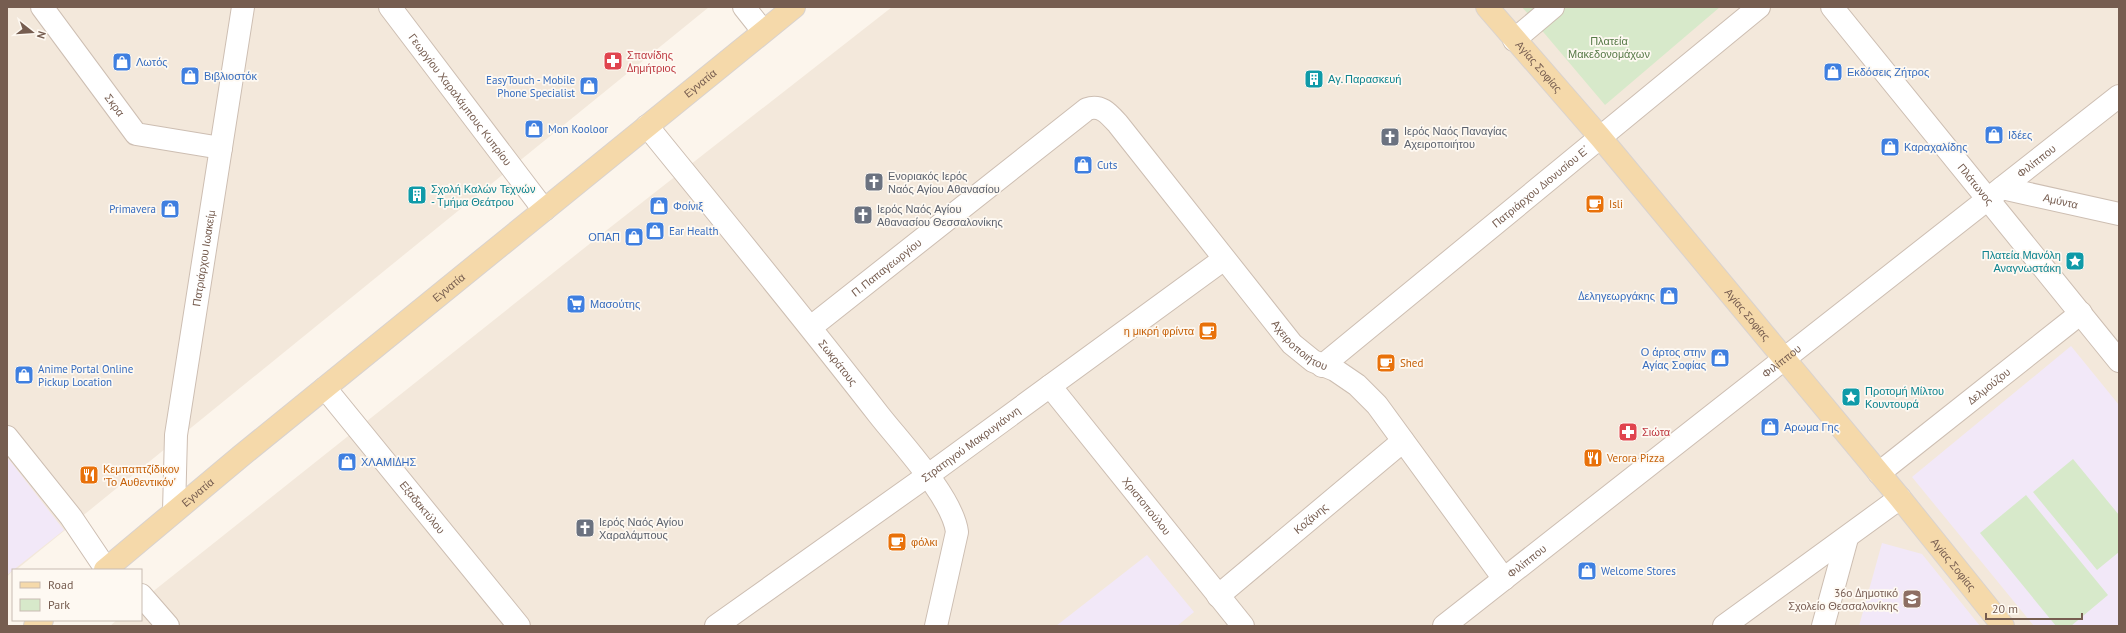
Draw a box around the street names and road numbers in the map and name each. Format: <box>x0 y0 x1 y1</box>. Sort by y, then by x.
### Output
street label: Γεωργίου Χαραλάμπους Κυπρίου <box>406 31 515 168</box>
street label: Αγίας Σοφίας <box>1513 38 1565 95</box>
street label: Εγνατία <box>681 65 720 101</box>
street label: Σκρα <box>102 91 128 120</box>
street label: Φιλίππου <box>2014 141 2059 181</box>
street label: Πατριάρχου Διονυσίου Ε΄ <box>1489 142 1592 231</box>
street label: Πλάτωνος <box>1955 161 1997 208</box>
street label: Αμύντα <box>2042 190 2080 212</box>
street label: Πατριάρχου Ιωακείμ <box>189 209 218 307</box>
street label: Π. Παπαγεωργίου <box>848 235 924 300</box>
street label: Εγνατία <box>430 270 468 305</box>
street label: Αγίας Σοφίας <box>1722 285 1773 344</box>
street label: Αχειροποιήτου <box>1269 317 1330 373</box>
street label: Σωκράτους <box>815 337 860 389</box>
street label: Φιλίππου <box>1759 341 1804 381</box>
street label: Δελμούζου <box>1964 365 2013 407</box>
street label: Στρατηγού Μακρυγιάννη <box>919 403 1023 485</box>
street label: Εγνατία <box>179 474 217 510</box>
street label: Χριστοπούλου <box>1119 474 1174 538</box>
street label: Εξαδακτύλου <box>397 478 448 537</box>
street label: Κοζάνης <box>1291 500 1331 537</box>
street label: Αγίας Σοφίας <box>1928 535 1979 594</box>
street label: Φιλίππου <box>1504 541 1549 581</box>

